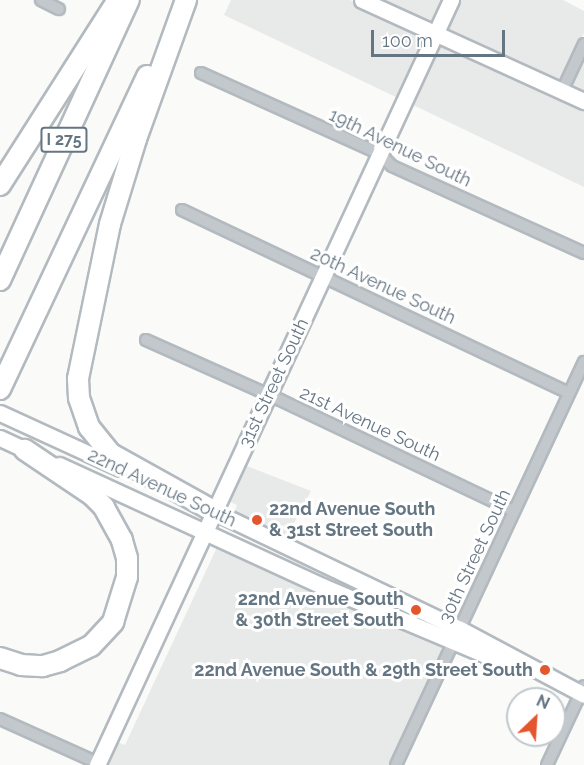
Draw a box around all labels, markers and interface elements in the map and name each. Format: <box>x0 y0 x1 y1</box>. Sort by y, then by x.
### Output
scale bar <box>374 18 508 56</box>
text: 100 m <box>382 30 433 51</box>
street label: 19th Avenue South <box>325 104 475 192</box>
road number: I 275 <box>40 127 88 153</box>
street label: 20th Avenue South <box>307 243 459 329</box>
street label: 31st Street South <box>235 315 313 451</box>
street label: 21st Avenue South <box>296 382 444 466</box>
street label: 22nd Avenue South <box>84 444 240 532</box>
street label: 30th Street South <box>435 486 515 626</box>
place label: 22nd Avenue South & 31st Street South <box>269 499 436 542</box>
marker: 22nd Avenue South & 31st Street South <box>250 513 264 527</box>
place label: 22nd Avenue South & 30th Street South <box>236 589 404 632</box>
marker: 22nd Avenue South & 30th Street South <box>409 603 423 617</box>
place label: 22nd Avenue South & 29th Street South <box>194 659 533 681</box>
marker: 22nd Avenue South & 29th Street South <box>538 663 552 677</box>
north arrow <box>506 687 566 747</box>
text: N <box>533 691 553 713</box>

